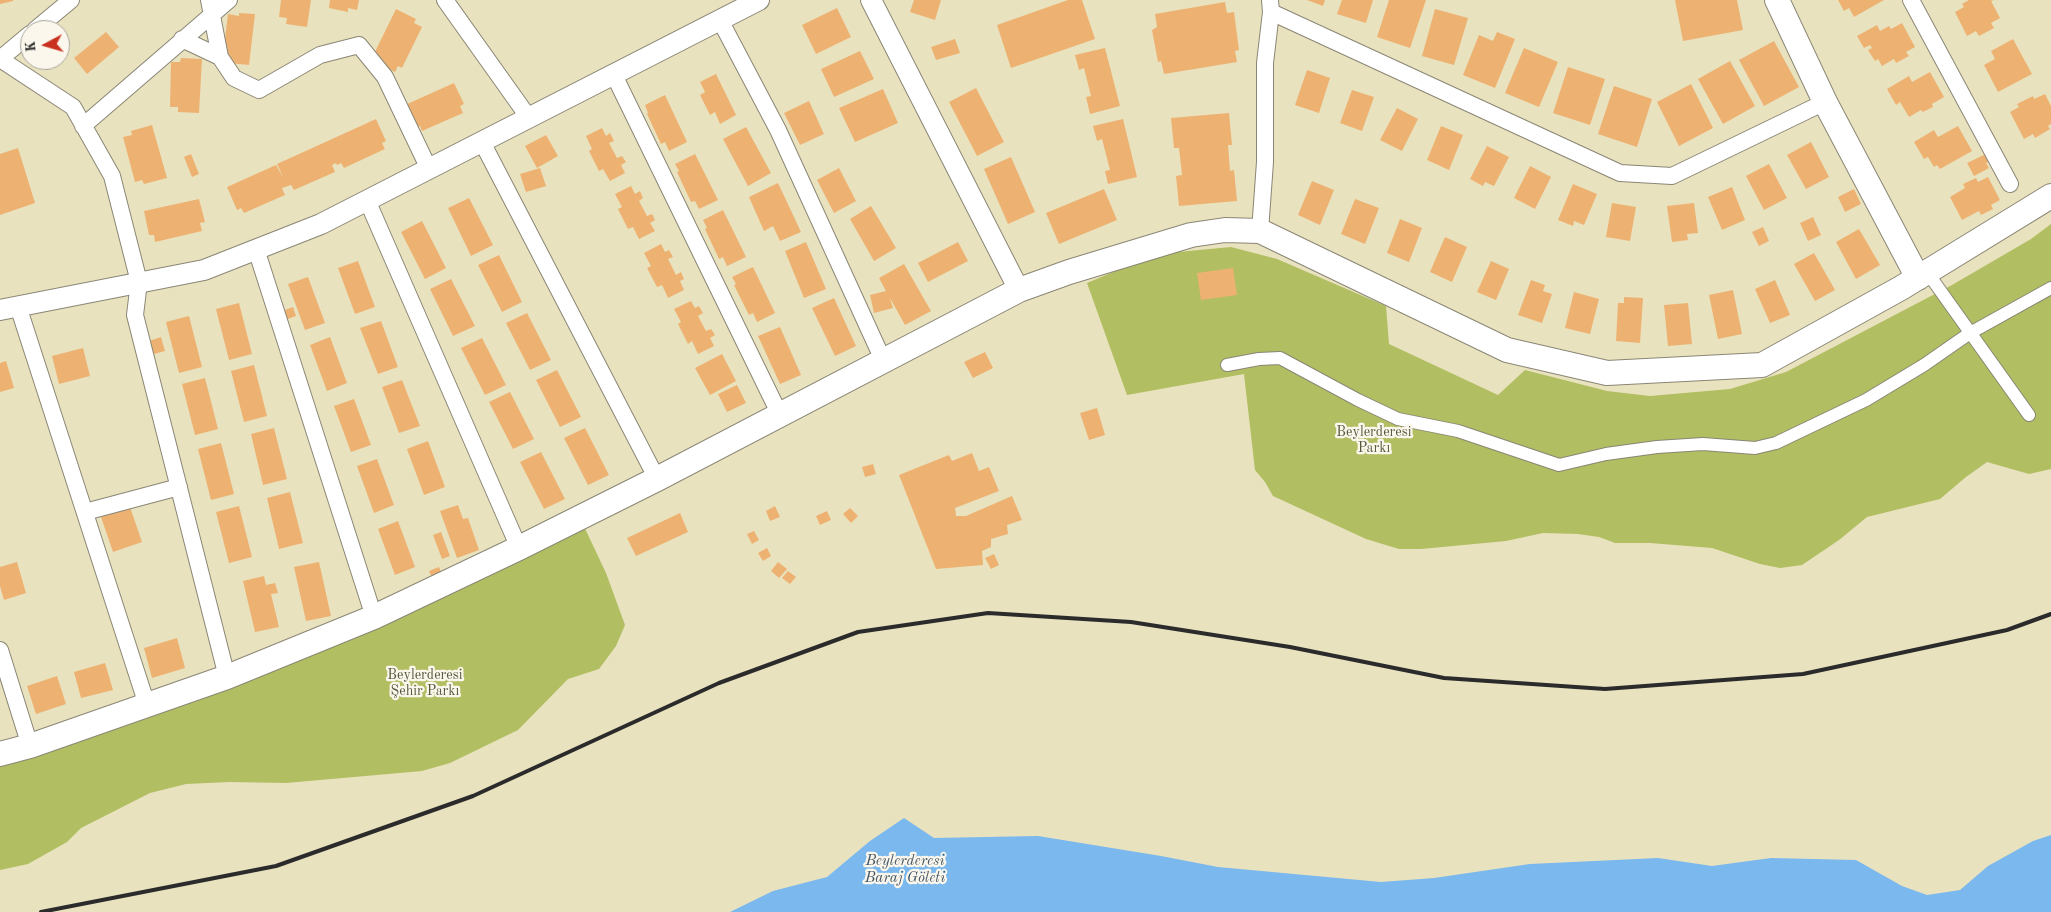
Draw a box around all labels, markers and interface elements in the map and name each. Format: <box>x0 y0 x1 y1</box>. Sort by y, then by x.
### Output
north arrow <box>20 20 70 70</box>
text: K <box>24 40 39 53</box>
park label: Beylerderesi Parkı <box>1336 424 1412 457</box>
park label: Beylerderesi Şehir Parkı <box>387 667 463 700</box>
water label: Beylerderesi Baraj Göleti <box>865 852 945 887</box>

